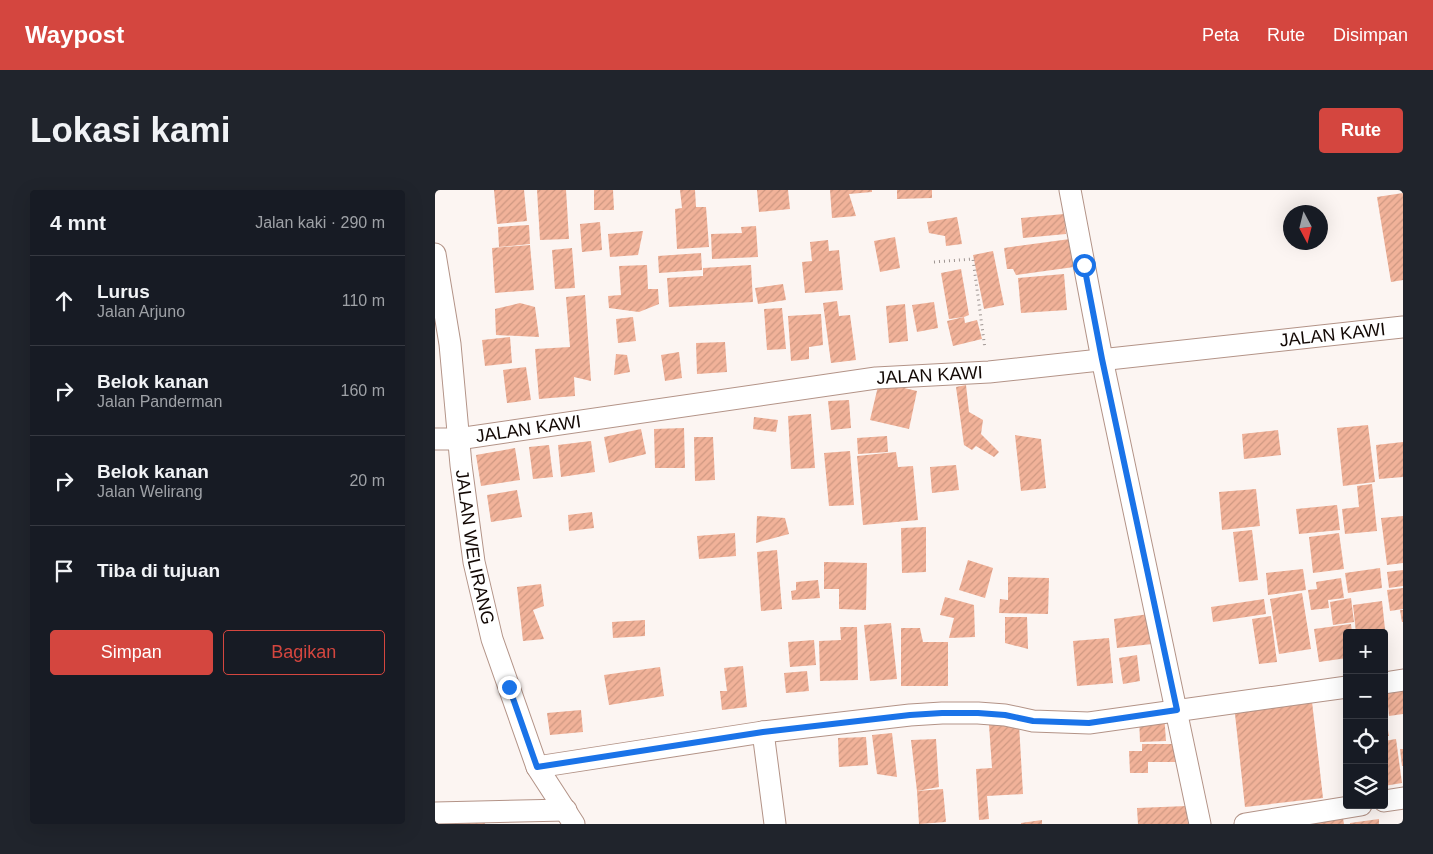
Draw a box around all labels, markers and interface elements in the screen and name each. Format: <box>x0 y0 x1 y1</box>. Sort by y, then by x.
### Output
text: Waypost <box>25 21 124 48</box>
text: Peta <box>1202 25 1239 45</box>
text: Rute <box>1267 25 1305 45</box>
text: Disimpan <box>1333 25 1408 45</box>
button: Rute <box>1319 108 1403 153</box>
text: Lokasi kami <box>30 110 230 149</box>
north arrow <box>1283 205 1328 250</box>
text: 4 mnt <box>50 211 106 234</box>
text: Jalan kaki · 290 m <box>255 214 385 231</box>
route start <box>1073 254 1096 277</box>
text: Lurus <box>97 281 150 302</box>
icon: ahead <box>50 287 78 315</box>
text: 110 m <box>342 292 385 309</box>
text: Jalan Arjuno <box>97 303 185 320</box>
street label: JALAN KAWI <box>1278 319 1386 350</box>
street label: JALAN KAWI <box>876 362 983 388</box>
text: Belok kanan <box>97 371 209 392</box>
icon: right <box>50 377 78 405</box>
text: 160 m <box>341 382 385 399</box>
text: Jalan Panderman <box>97 393 222 410</box>
street label: JALAN KAWI <box>474 411 582 446</box>
text: Belok kanan <box>97 461 209 482</box>
icon: right <box>50 467 78 495</box>
street label: JALAN WELIRANG <box>452 468 498 627</box>
text: 20 m <box>349 472 385 489</box>
text: Jalan Welirang <box>97 483 203 500</box>
icon: arrive <box>50 557 78 585</box>
text: Tiba di tujuan <box>97 560 220 581</box>
map controls <box>1343 629 1388 809</box>
button: + <box>1343 629 1388 674</box>
button: Simpan <box>50 630 213 675</box>
button: Bagikan <box>223 630 385 675</box>
button: − <box>1343 674 1388 719</box>
route end <box>498 676 521 699</box>
button: locate <box>1343 719 1388 764</box>
button: layers <box>1343 764 1388 809</box>

